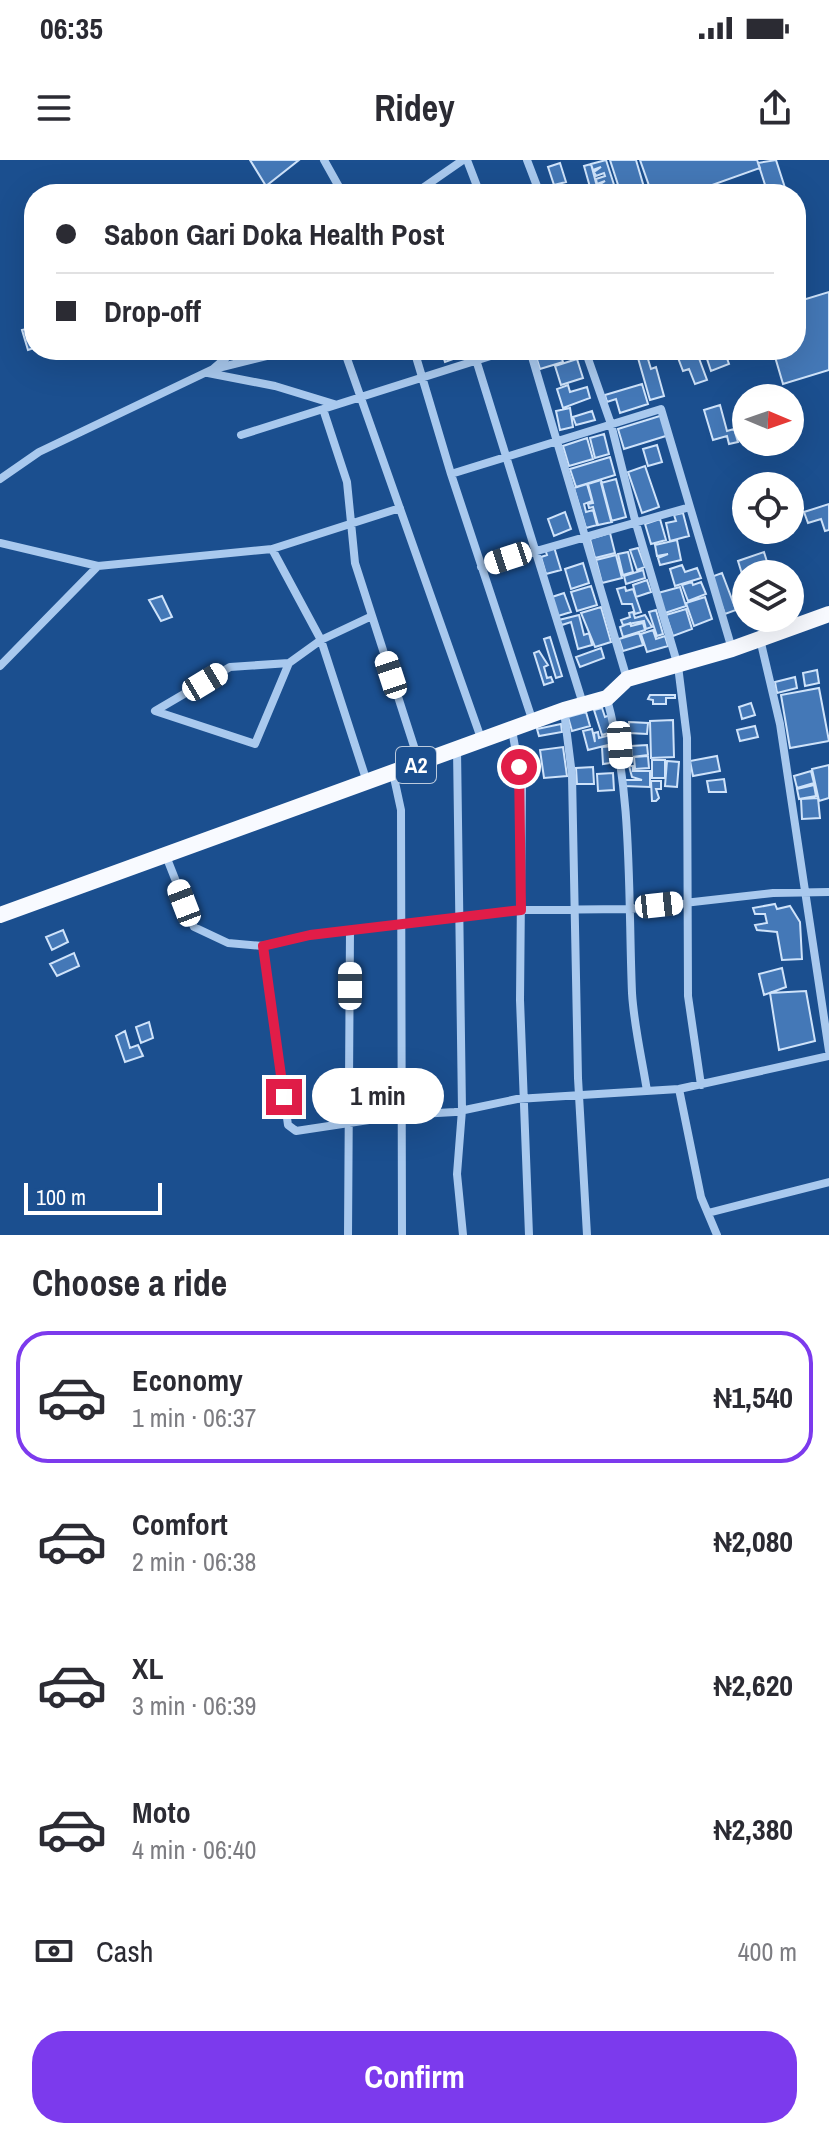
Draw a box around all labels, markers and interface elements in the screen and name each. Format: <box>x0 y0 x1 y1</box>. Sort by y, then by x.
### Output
text: 06:35 <box>40 8 103 48</box>
text: Ridey <box>374 84 455 132</box>
icon: menu <box>32 86 76 130</box>
icon: share <box>753 86 797 130</box>
text: Sabon Gari Doka Health Post <box>104 214 444 254</box>
text: Drop-off <box>104 291 201 331</box>
north arrow <box>732 384 804 456</box>
map controls <box>732 384 804 632</box>
button: locate <box>732 472 804 544</box>
car <box>481 539 535 577</box>
button: layers <box>732 560 804 632</box>
car <box>372 648 410 702</box>
car <box>178 659 232 705</box>
car <box>606 720 634 770</box>
road number: A2 <box>396 747 436 783</box>
route start <box>501 749 537 785</box>
car <box>164 876 204 930</box>
car <box>634 891 684 919</box>
car <box>338 962 362 1010</box>
callout: 1 min <box>312 1069 444 1125</box>
text: 1 min <box>350 1078 406 1113</box>
route end <box>266 1079 302 1115</box>
scale bar <box>24 1179 162 1215</box>
text: 100 m <box>36 1182 86 1212</box>
text: Choose a ride <box>32 1259 227 1307</box>
text: Economy <box>132 1360 243 1400</box>
icon: car <box>36 1361 108 1433</box>
text: ₦1,540 <box>714 1377 793 1417</box>
text: 1 min · 06:37 <box>132 1400 256 1435</box>
text: Comfort <box>132 1504 228 1544</box>
icon: car <box>36 1505 108 1577</box>
text: ₦2,080 <box>714 1521 793 1561</box>
text: 2 min · 06:38 <box>132 1544 256 1579</box>
text: XL <box>132 1648 163 1688</box>
icon: car <box>36 1649 108 1721</box>
text: ₦2,620 <box>714 1665 793 1705</box>
text: 3 min · 06:39 <box>132 1688 256 1723</box>
text: Moto <box>132 1792 191 1832</box>
icon: car <box>36 1793 108 1865</box>
text: ₦2,380 <box>714 1809 793 1849</box>
text: 4 min · 06:40 <box>132 1832 256 1867</box>
icon: cash <box>32 1929 76 1973</box>
text: Cash <box>96 1931 153 1971</box>
text: 400 m <box>738 1934 797 1969</box>
button: Confirm <box>32 2031 797 2123</box>

